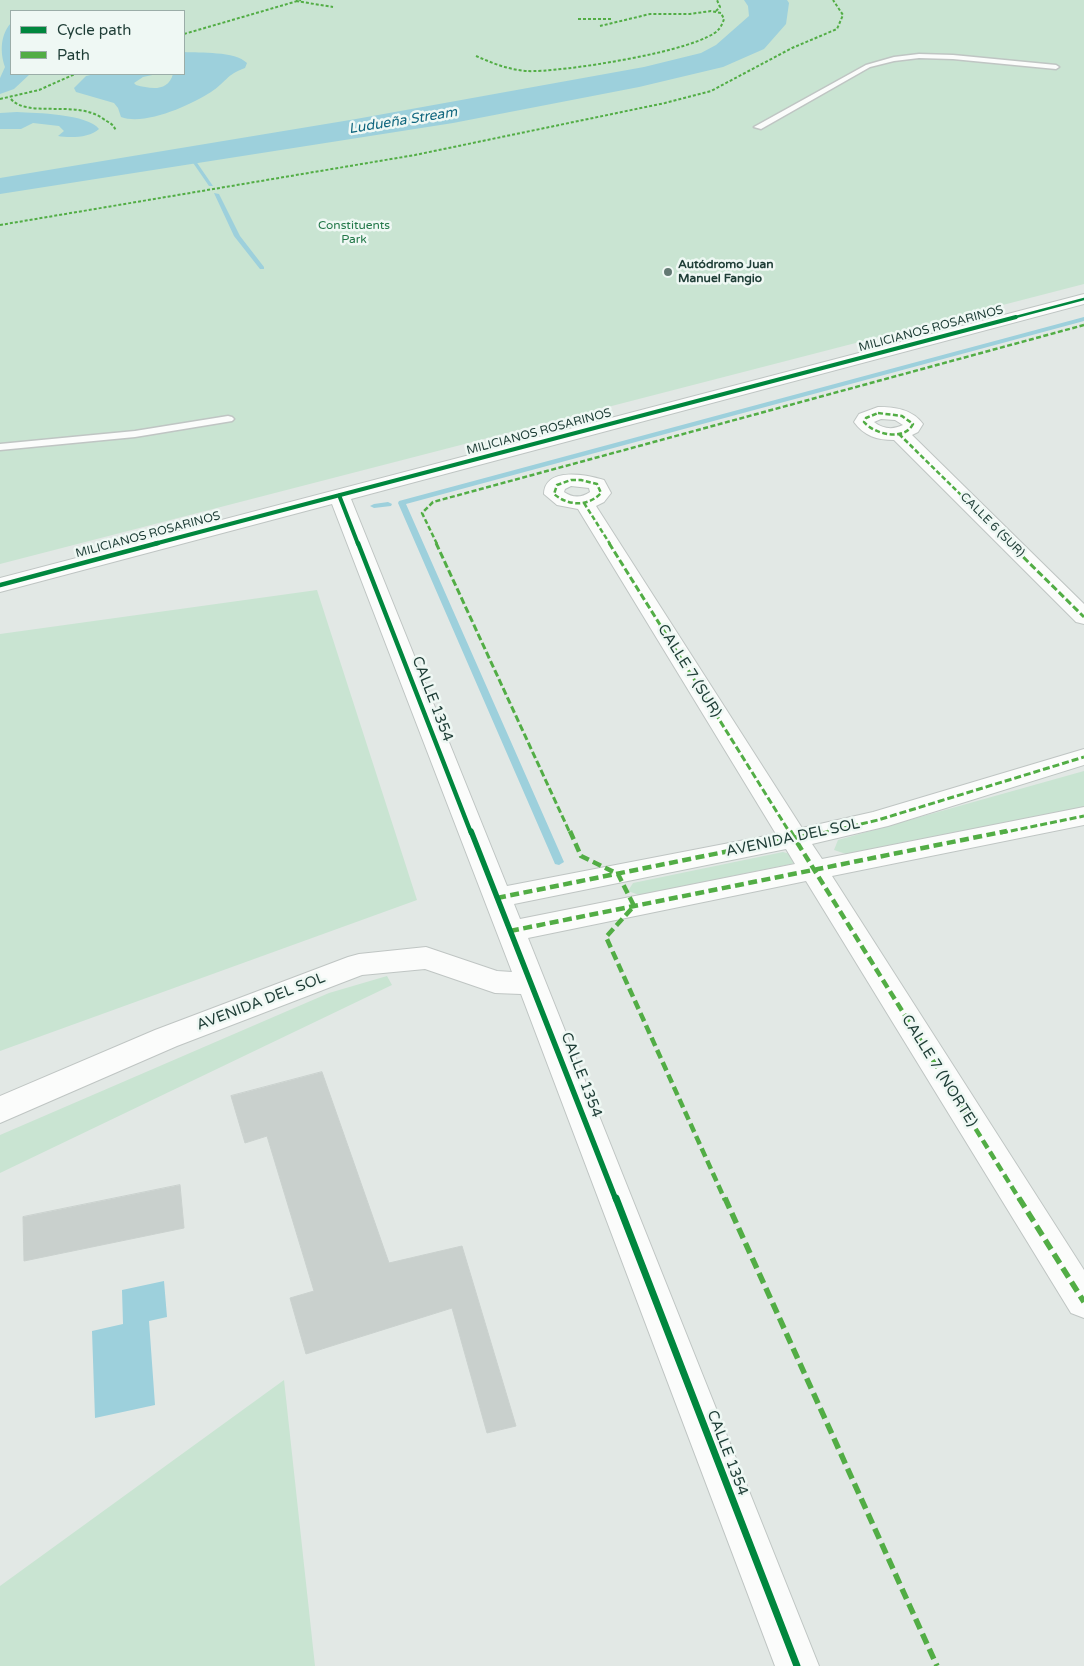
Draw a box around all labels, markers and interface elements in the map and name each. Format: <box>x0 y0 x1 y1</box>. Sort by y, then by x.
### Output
legend <box>10 10 185 75</box>
text: Cycle path <box>57 21 131 39</box>
text: Path <box>57 46 90 64</box>
water label: Ludueña Stream <box>348 104 458 138</box>
park label: Constituents Park <box>318 219 390 247</box>
place label: Autódromo Juan Manuel Fangio <box>678 258 774 286</box>
marker: Autódromo Juan Manuel Fangio <box>662 266 674 278</box>
street label: MILICIANOS ROSARINOS <box>857 303 1005 355</box>
street label: MILICIANOS ROSARINOS <box>465 406 613 458</box>
street label: CALLE 6 (SUR) <box>957 490 1027 560</box>
street label: MILICIANOS ROSARINOS <box>74 509 222 561</box>
street label: CALLE 7 (SUR) <box>653 621 725 721</box>
street label: CALLE 1354 <box>407 654 457 744</box>
street label: AVENIDA DEL SOL <box>724 815 862 861</box>
street label: AVENIDA DEL SOL <box>194 969 328 1035</box>
street label: CALLE 7 (NORTE) <box>897 1012 981 1130</box>
street label: CALLE 1354 <box>556 1030 606 1120</box>
street label: CALLE 1354 <box>702 1408 752 1498</box>

